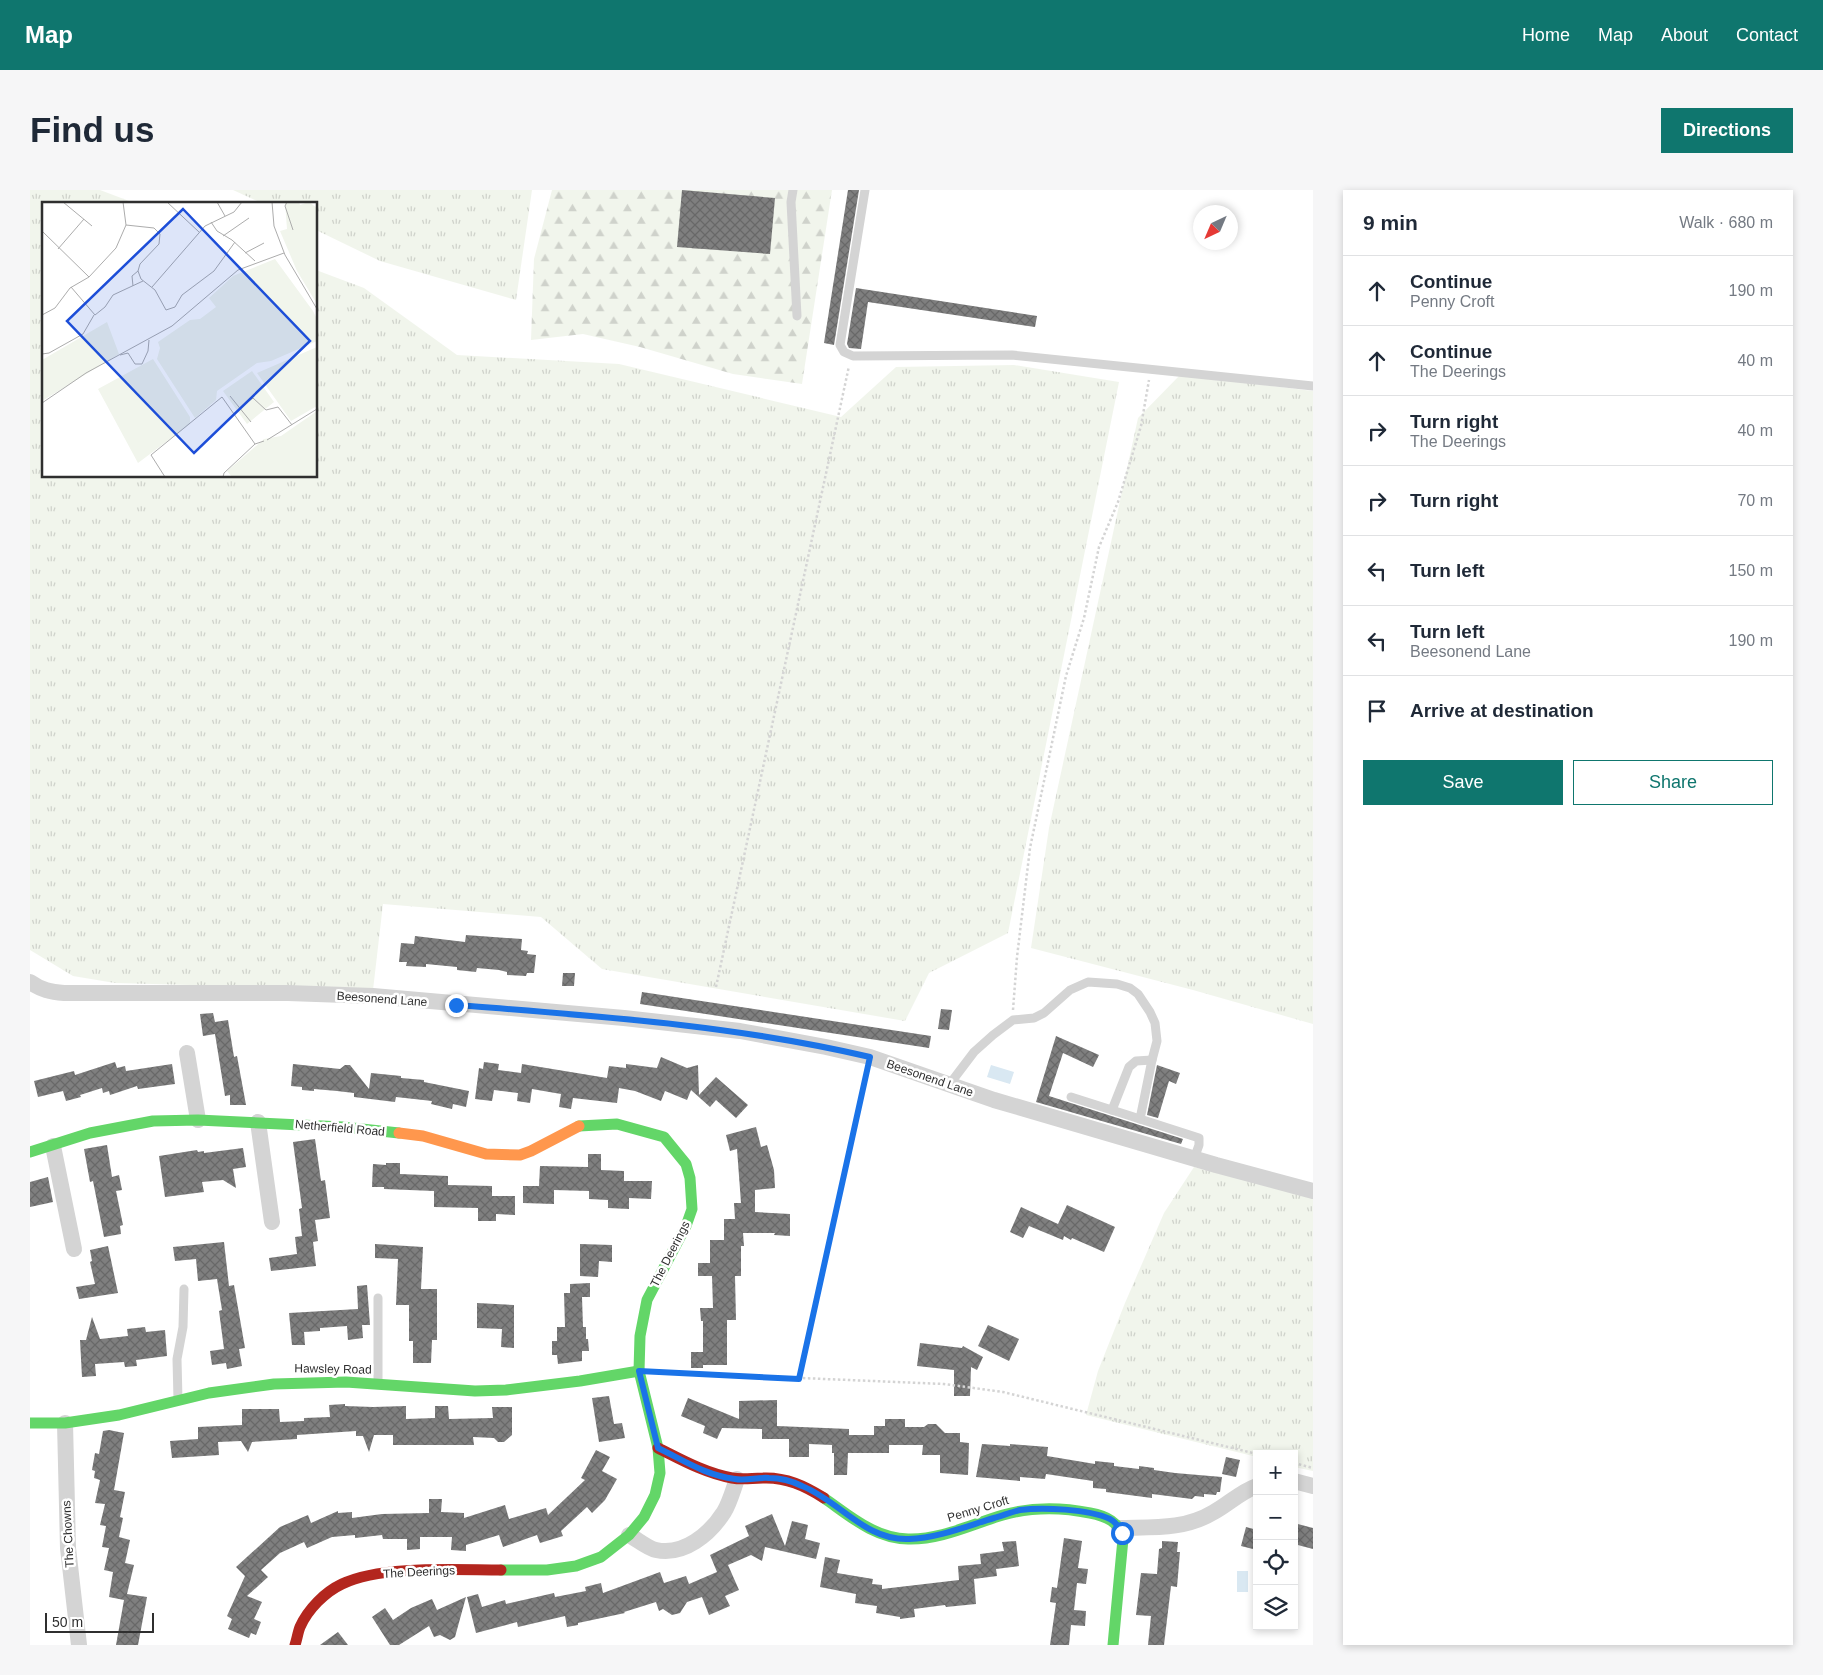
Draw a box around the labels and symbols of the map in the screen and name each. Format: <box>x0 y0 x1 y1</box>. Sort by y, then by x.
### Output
inset map <box>42 202 318 478</box>
north arrow <box>1193 205 1238 250</box>
street label: Beesonend Lane <box>336 989 428 1009</box>
route end <box>445 994 468 1017</box>
street label: Beesonend Lane <box>885 1057 975 1099</box>
street label: Netherfield Road <box>295 1117 385 1139</box>
street label: The Deerings <box>647 1219 693 1289</box>
street label: Hawsley Road <box>294 1361 372 1377</box>
street label: Penny Croft <box>946 1493 1011 1525</box>
street label: The Chowns <box>59 1500 77 1568</box>
route start <box>1111 1522 1134 1545</box>
street label: The Deerings <box>383 1563 455 1581</box>
scale bar <box>45 1610 154 1633</box>

